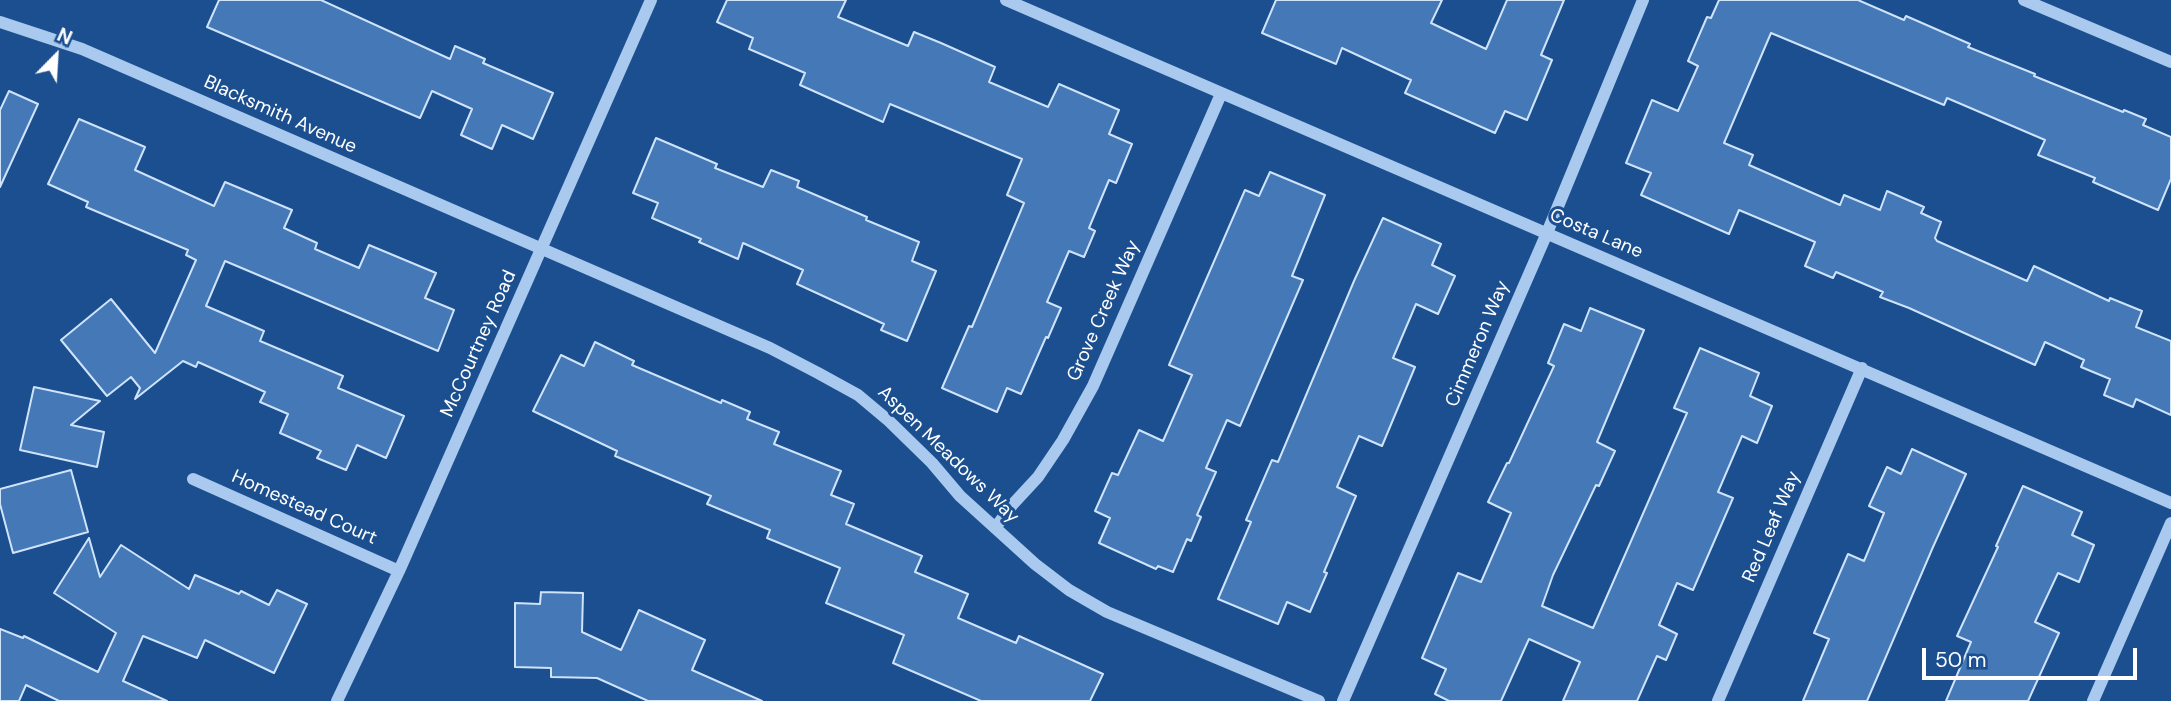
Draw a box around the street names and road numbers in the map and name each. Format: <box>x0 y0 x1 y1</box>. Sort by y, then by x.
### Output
street label: Blacksmith Avenue <box>200 71 360 159</box>
street label: Costa Lane <box>1546 204 1646 264</box>
street label: Grove Creek Way <box>1063 237 1145 385</box>
street label: McCourtney Road <box>436 267 522 421</box>
street label: Cimmeron Way <box>1441 278 1515 410</box>
street label: Aspen Meadows Way <box>873 382 1023 528</box>
street label: Homestead Court <box>228 466 380 550</box>
street label: Red Leaf Way <box>1738 468 1806 586</box>

